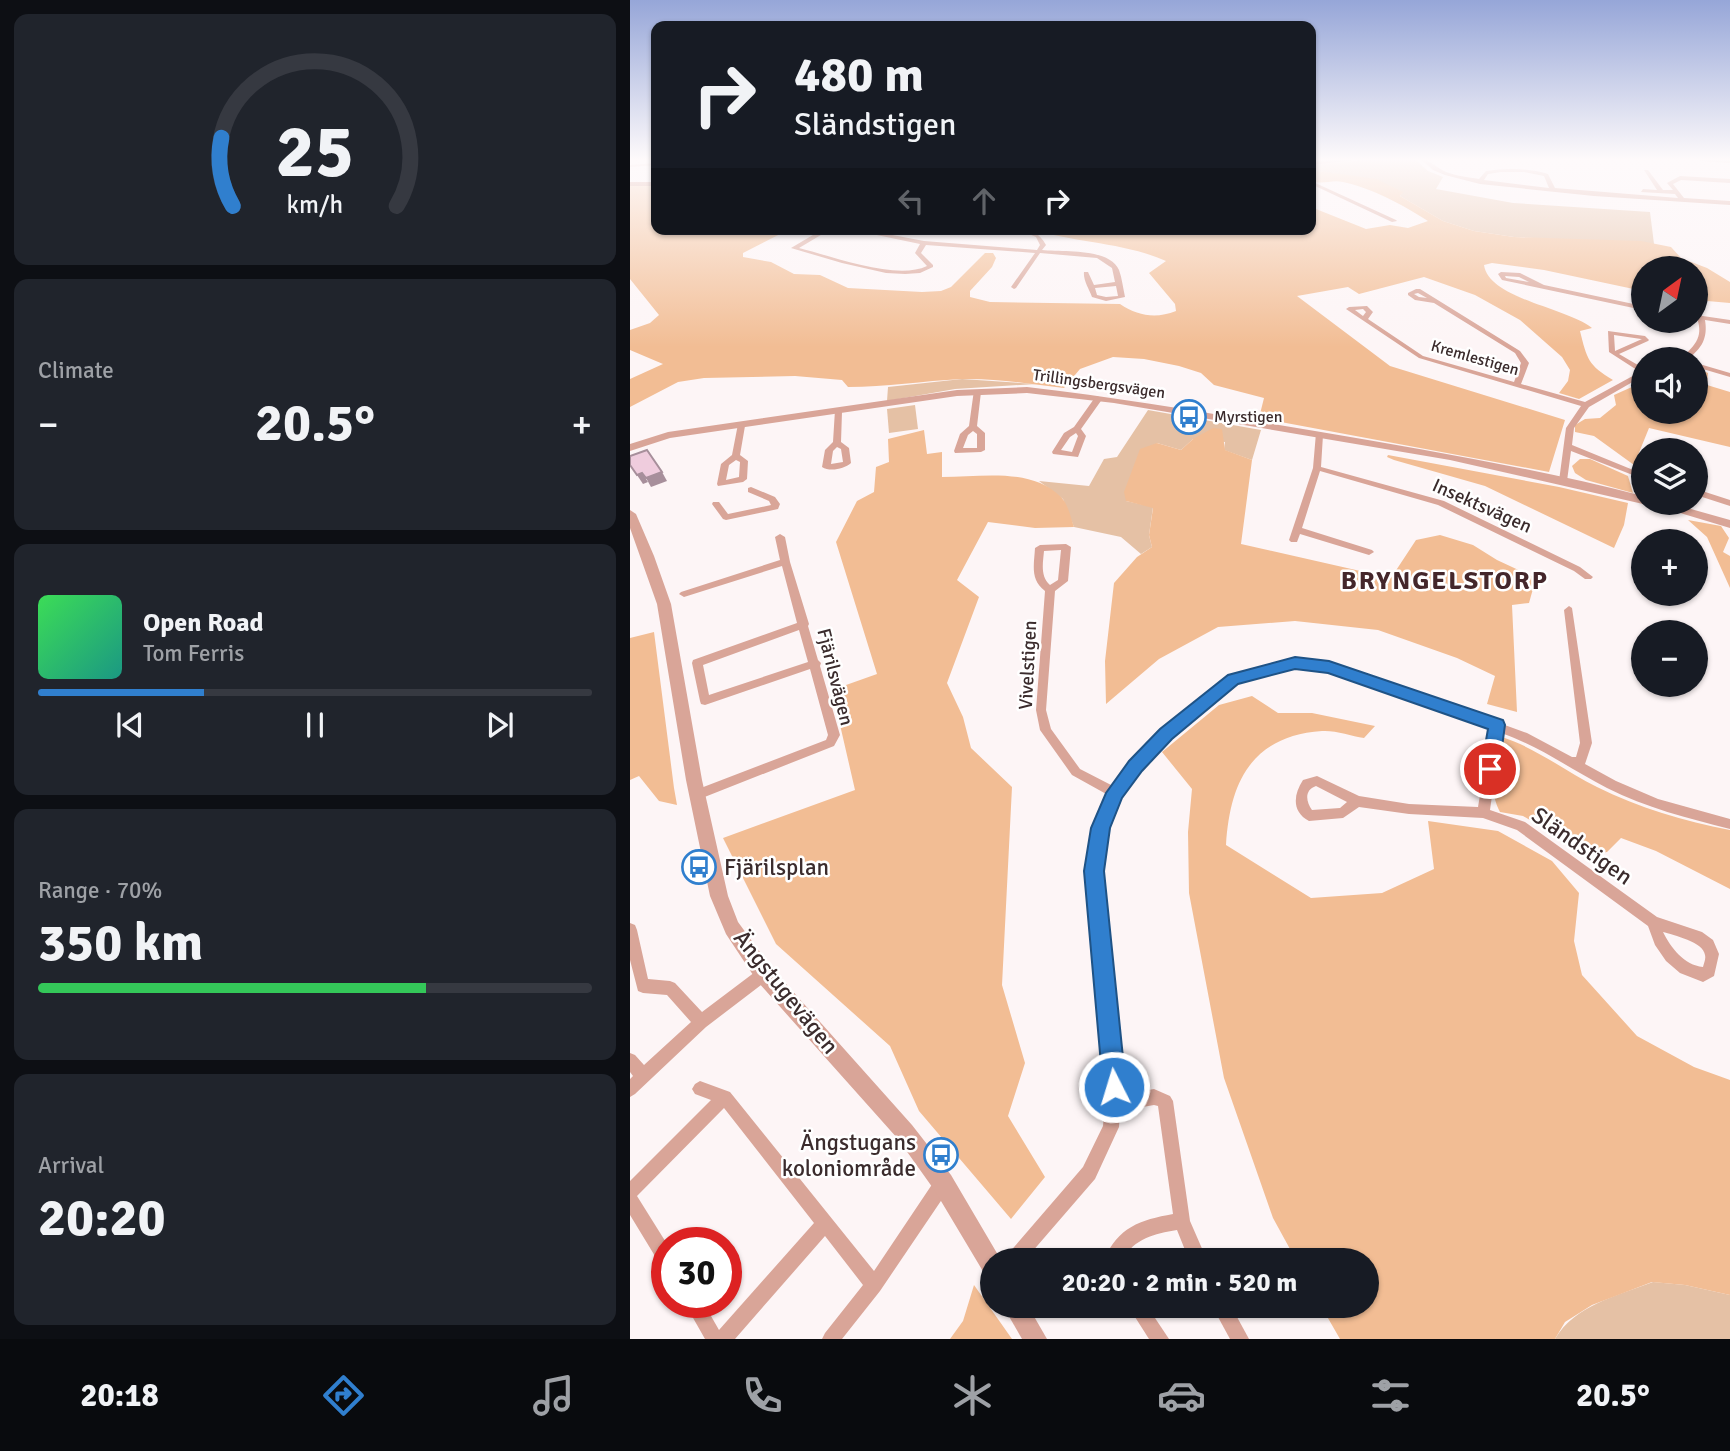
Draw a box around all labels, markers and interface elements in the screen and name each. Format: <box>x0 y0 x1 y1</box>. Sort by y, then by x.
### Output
text: 480 m <box>794 45 924 105</box>
icon: right <box>679 49 770 140</box>
text: Sländstigen <box>794 105 956 144</box>
text: 25 <box>276 108 354 197</box>
icon: left <box>892 182 930 220</box>
icon: ahead <box>965 182 1003 220</box>
icon: right <box>1038 182 1076 220</box>
text: km/h <box>287 188 343 219</box>
north arrow <box>1631 256 1708 332</box>
map controls <box>1631 256 1708 697</box>
street label: Kremlestigen <box>1429 336 1521 380</box>
button: sound <box>1631 347 1708 424</box>
text: Climate <box>38 356 114 385</box>
street label: Trillingsbergsvägen <box>1032 365 1166 403</box>
text: 20.5° <box>255 391 375 455</box>
bus stop icon: Myrstigen <box>1170 398 1208 436</box>
text: − <box>38 401 59 448</box>
text: + <box>571 401 592 448</box>
place label: Myrstigen <box>1214 407 1283 427</box>
button: layers <box>1631 438 1708 515</box>
street label: Insektsvägen <box>1429 473 1535 539</box>
button: + <box>1631 529 1708 606</box>
district label: BRYNGELSTORP <box>1341 565 1549 597</box>
text: Open Road <box>143 607 264 639</box>
street label: Vivelstigen <box>1014 620 1042 710</box>
button: − <box>1631 620 1708 697</box>
street label: Fjärilsvägen <box>811 626 859 728</box>
text: Tom Ferris <box>143 639 244 668</box>
icon: previous <box>111 706 149 744</box>
icon: pause <box>296 706 334 744</box>
icon: next <box>481 706 519 744</box>
pin <box>1460 739 1520 799</box>
icon: arrive <box>1471 750 1509 788</box>
street label: Sländstigen <box>1526 801 1638 891</box>
bus stop icon: Fjärilsplan <box>680 848 718 886</box>
place label: Fjärilsplan <box>724 853 829 882</box>
text: Range · 70% <box>38 876 162 905</box>
text: 350 km <box>38 911 203 975</box>
street label: Ängstugevägen <box>727 924 845 1060</box>
position arrow <box>1077 1050 1151 1124</box>
place label: Ängstugans koloniområde <box>782 1128 916 1183</box>
bus stop icon: Ängstugans koloniområde <box>922 1136 960 1174</box>
text: Arrival <box>38 1151 104 1180</box>
text: 20:20 <box>38 1186 166 1250</box>
speed limit sign: 30 <box>651 1227 742 1318</box>
text: 20:20 · 2 min · 520 m <box>1062 1267 1297 1299</box>
icon: directions <box>319 1371 368 1420</box>
icon: music <box>529 1371 578 1420</box>
icon: phone <box>738 1371 787 1420</box>
icon: climate <box>948 1371 997 1420</box>
icon: car <box>1157 1371 1206 1420</box>
icon: filters <box>1366 1371 1415 1420</box>
text: 20:18 <box>80 1376 159 1415</box>
text: 20.5° <box>1576 1376 1650 1415</box>

